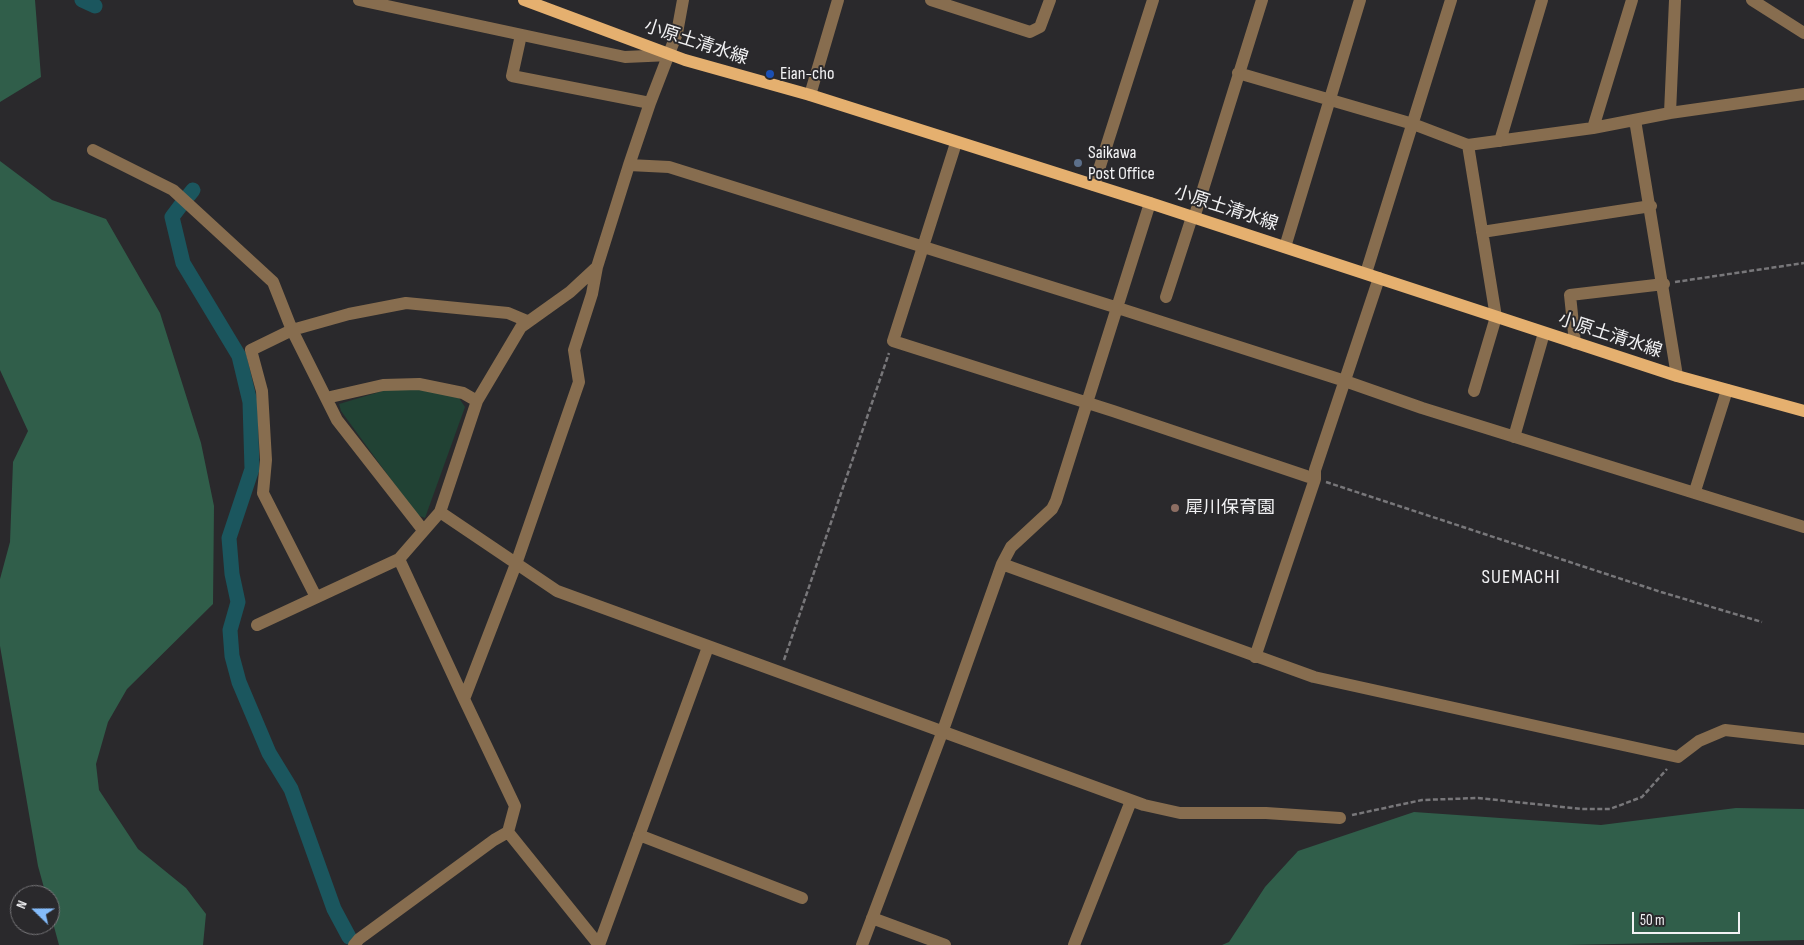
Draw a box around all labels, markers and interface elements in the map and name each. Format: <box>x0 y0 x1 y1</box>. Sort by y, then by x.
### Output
street label: 小原土清水線 <box>641 16 751 70</box>
place label: Eian-cho <box>780 63 834 85</box>
marker: Eian-cho <box>764 68 776 80</box>
place label: Saikawa Post Office <box>1088 142 1155 184</box>
marker: Saikawa Post Office <box>1072 157 1084 169</box>
street label: 小原土清水線 <box>1171 182 1281 236</box>
street label: 小原土清水線 <box>1555 309 1665 363</box>
place label: 犀川保育園 <box>1185 497 1275 519</box>
marker: 犀川保育園 <box>1169 502 1181 514</box>
district label: SUEMACHI <box>1481 566 1561 590</box>
north arrow <box>10 885 60 935</box>
text: N <box>12 898 31 911</box>
scale bar <box>1634 902 1742 934</box>
text: 50 m <box>1640 911 1665 930</box>

